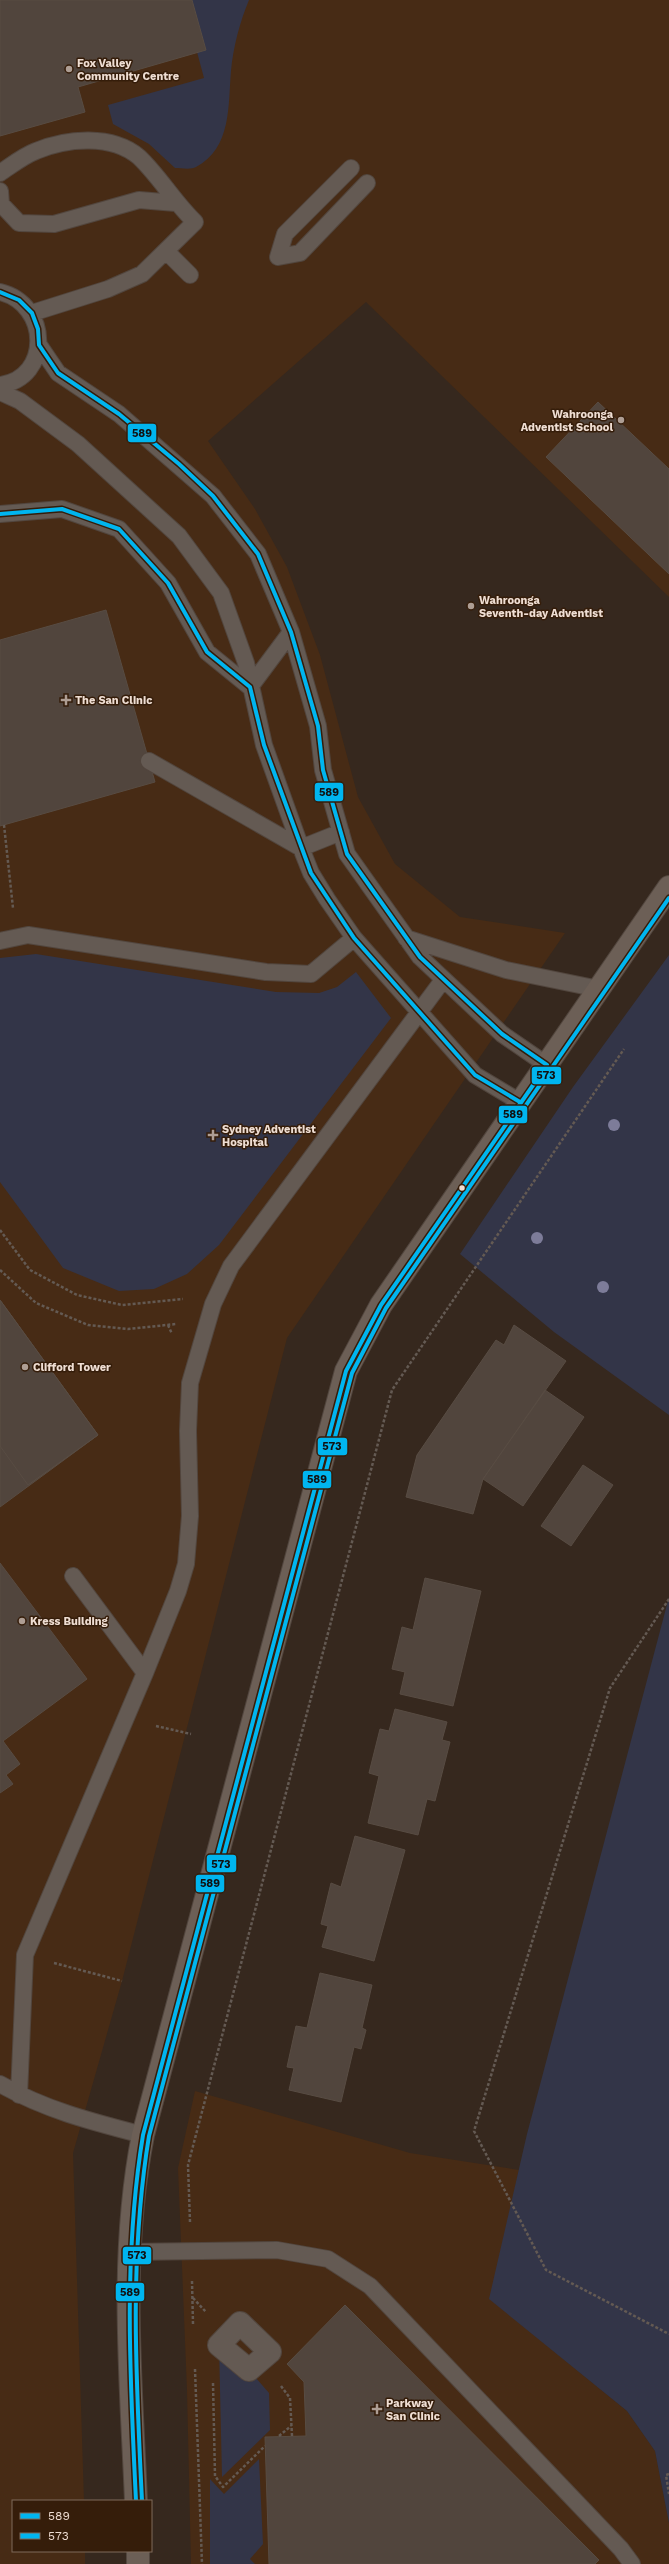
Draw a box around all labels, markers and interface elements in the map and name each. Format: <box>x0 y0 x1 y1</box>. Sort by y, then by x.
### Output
place label: Fox Valley Community Centre <box>77 57 179 83</box>
marker: Fox Valley Community Centre <box>64 64 74 74</box>
place label: Wahroonga Adventist School <box>521 408 614 434</box>
marker: Wahroonga Adventist School <box>616 415 626 425</box>
line badge: 589 <box>127 423 157 443</box>
text: 589 <box>132 427 152 440</box>
place label: Wahroonga Seventh-day Adventist <box>479 594 603 620</box>
marker: Wahroonga Seventh-day Adventist <box>466 601 476 611</box>
marker: The San Clinic <box>60 694 72 706</box>
place label: The San Clinic <box>75 694 152 707</box>
line badge: 589 <box>314 782 344 802</box>
text: 589 <box>319 786 339 799</box>
line badge: 573 <box>531 1066 562 1085</box>
text: 573 <box>536 1069 556 1082</box>
line badge: 589 <box>498 1105 528 1124</box>
text: 589 <box>503 1108 523 1121</box>
place label: Sydney Adventist Hospital <box>222 1123 316 1149</box>
marker: Sydney Adventist Hospital <box>207 1129 219 1141</box>
unlabelled marker <box>457 1183 467 1193</box>
place label: Clifford Tower <box>33 1361 111 1374</box>
marker: Clifford Tower <box>20 1362 30 1372</box>
line badge: 573 <box>317 1437 348 1456</box>
text: 573 <box>322 1440 342 1453</box>
line badge: 589 <box>302 1470 332 1489</box>
text: 589 <box>307 1473 327 1486</box>
place label: Kress Building <box>30 1615 109 1628</box>
marker: Kress Building <box>17 1616 27 1626</box>
line badge: 573 <box>206 1854 237 1873</box>
text: 573 <box>211 1858 231 1871</box>
line badge: 589 <box>195 1874 225 1893</box>
text: 589 <box>200 1877 220 1890</box>
line badge: 573 <box>122 2246 152 2265</box>
text: 573 <box>127 2249 147 2262</box>
line badge: 589 <box>115 2282 145 2302</box>
text: 589 <box>120 2286 140 2299</box>
place label: Parkway San Clinic <box>386 2397 440 2423</box>
marker: Parkway San Clinic <box>371 2403 383 2415</box>
legend <box>12 2500 152 2552</box>
text: 589 <box>48 2509 70 2523</box>
text: 573 <box>48 2529 69 2543</box>

